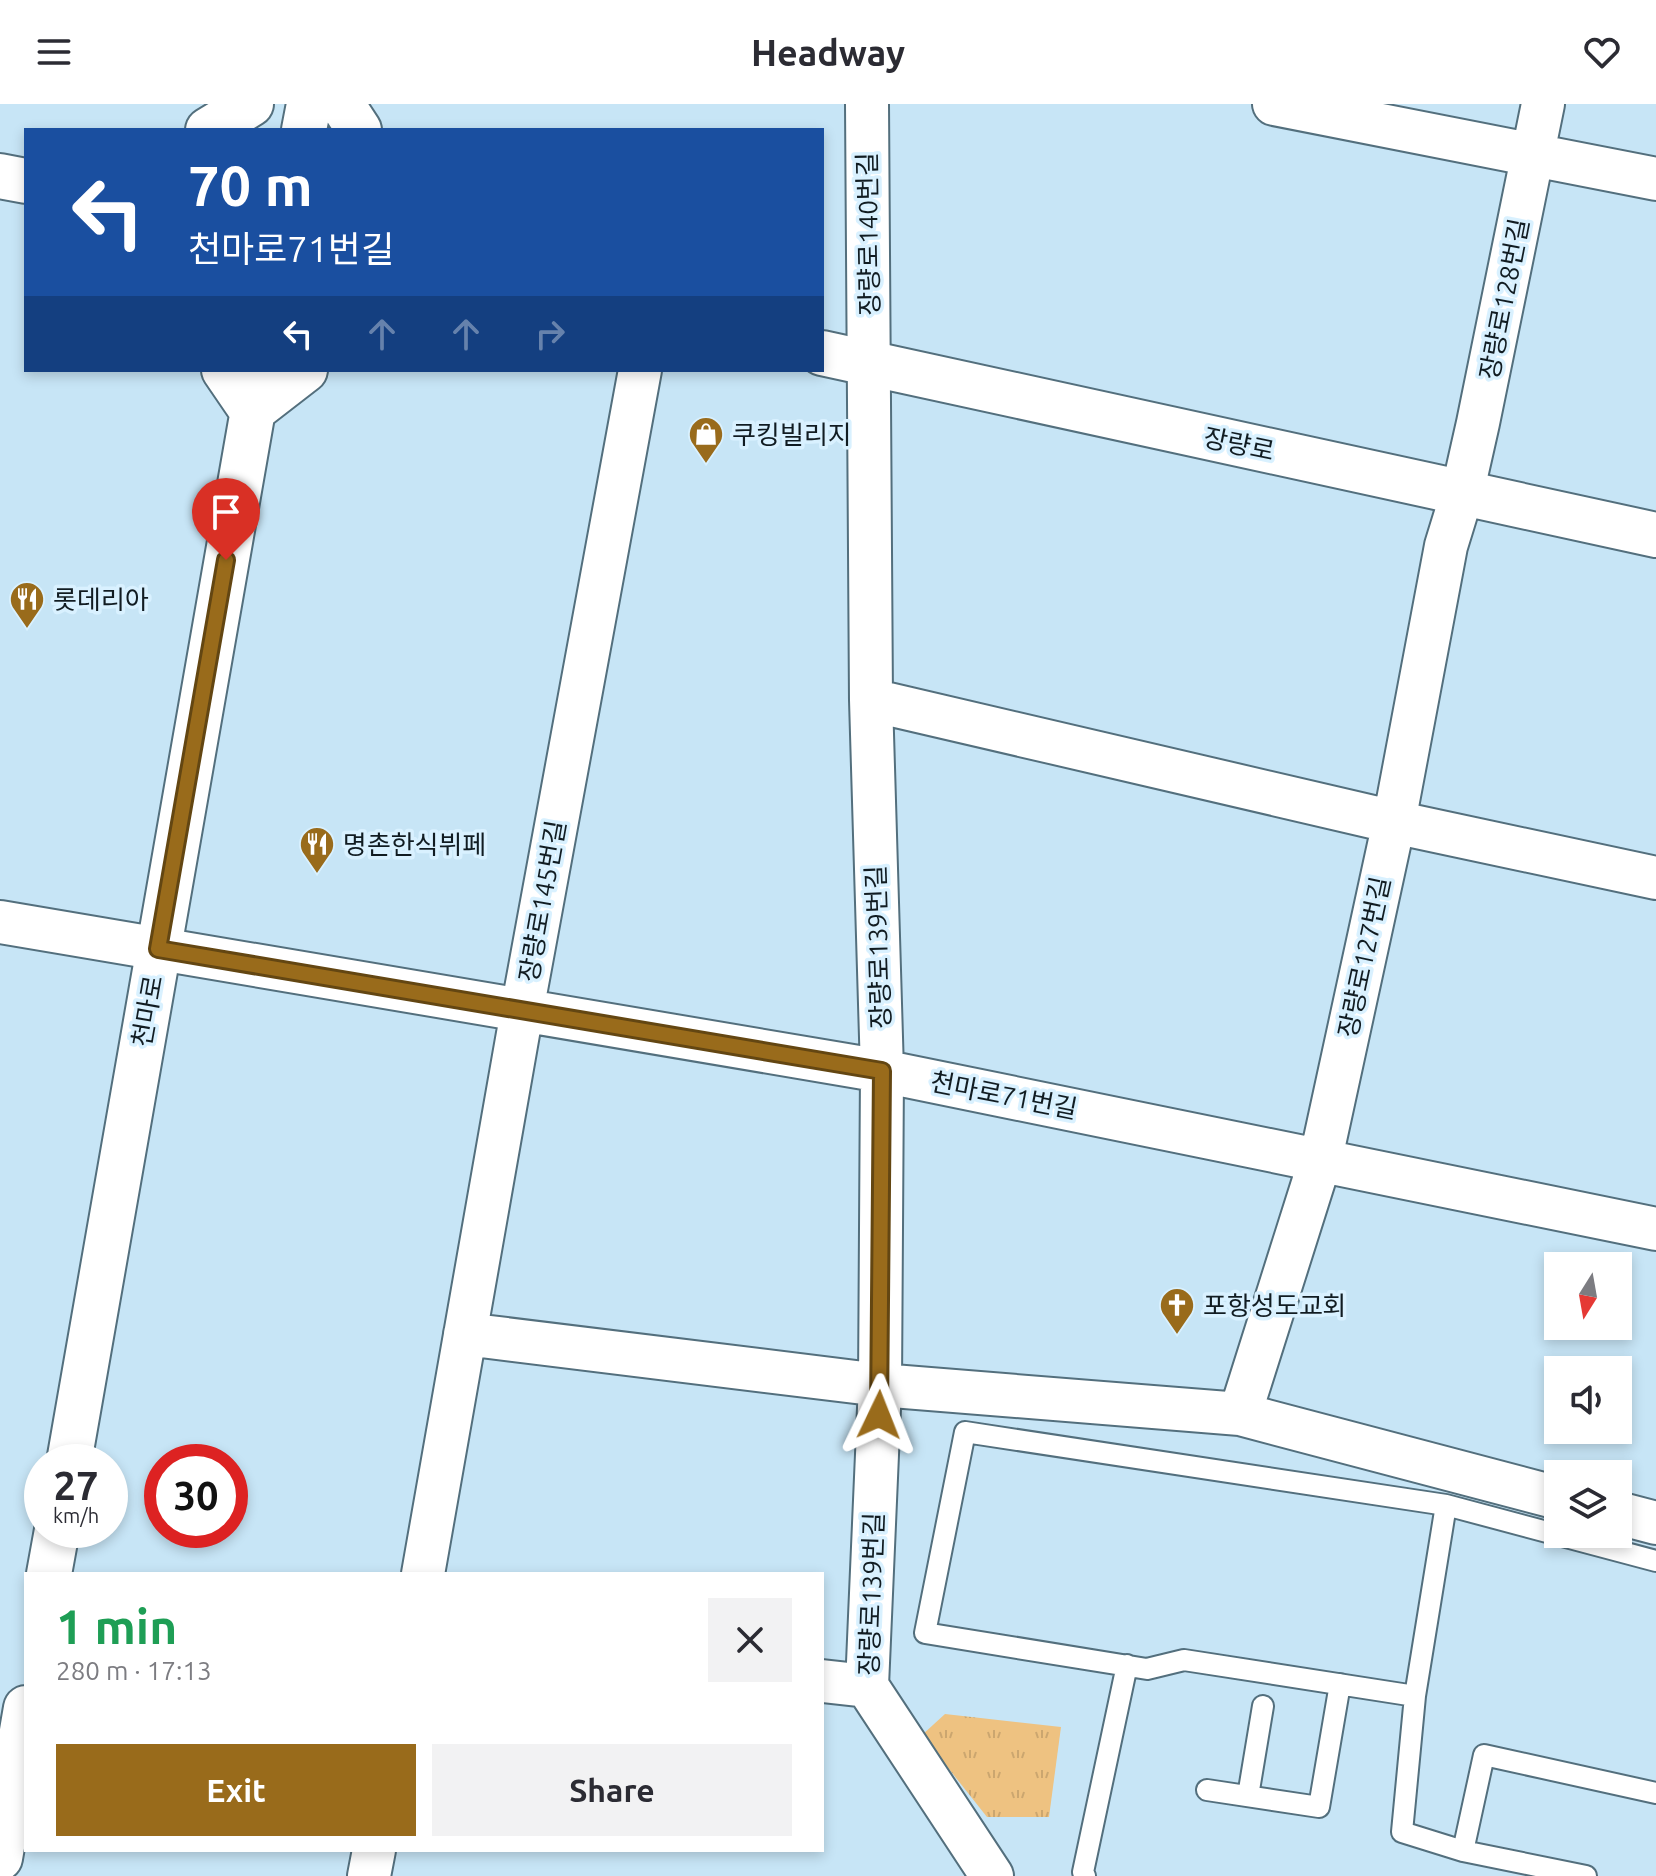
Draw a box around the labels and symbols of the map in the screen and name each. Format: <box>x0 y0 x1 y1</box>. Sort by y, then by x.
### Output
street label: 장량로140번길 <box>852 152 884 316</box>
street label: 장량로128번길 <box>1474 216 1534 382</box>
shop icon: 쿠킹빌리지 <box>687 415 725 465</box>
place label: 쿠킹빌리지 <box>732 420 852 449</box>
street label: 장량로 <box>1201 422 1277 466</box>
pin <box>192 478 260 560</box>
restaurant icon: 롯데리아 <box>8 580 46 630</box>
place label: 롯데리아 <box>53 585 149 614</box>
street label: 장량로145번길 <box>514 818 570 984</box>
restaurant icon: 명촌한식뷔페 <box>298 825 336 875</box>
place label: 명촌한식뷔페 <box>343 830 487 859</box>
street label: 장량로139번길 <box>861 865 895 1029</box>
street label: 장량로127번길 <box>1333 874 1395 1040</box>
street label: 천마로 <box>126 973 168 1049</box>
street label: 천마로71번길 <box>928 1067 1080 1123</box>
north arrow <box>1544 1252 1632 1340</box>
church icon: 포항성도교회 <box>1158 1286 1196 1336</box>
place label: 포항성도교회 <box>1203 1291 1347 1320</box>
position arrow <box>837 1373 921 1457</box>
speed limit sign: 30 <box>144 1444 248 1548</box>
street label: 장량로139번길 <box>854 1512 888 1676</box>

